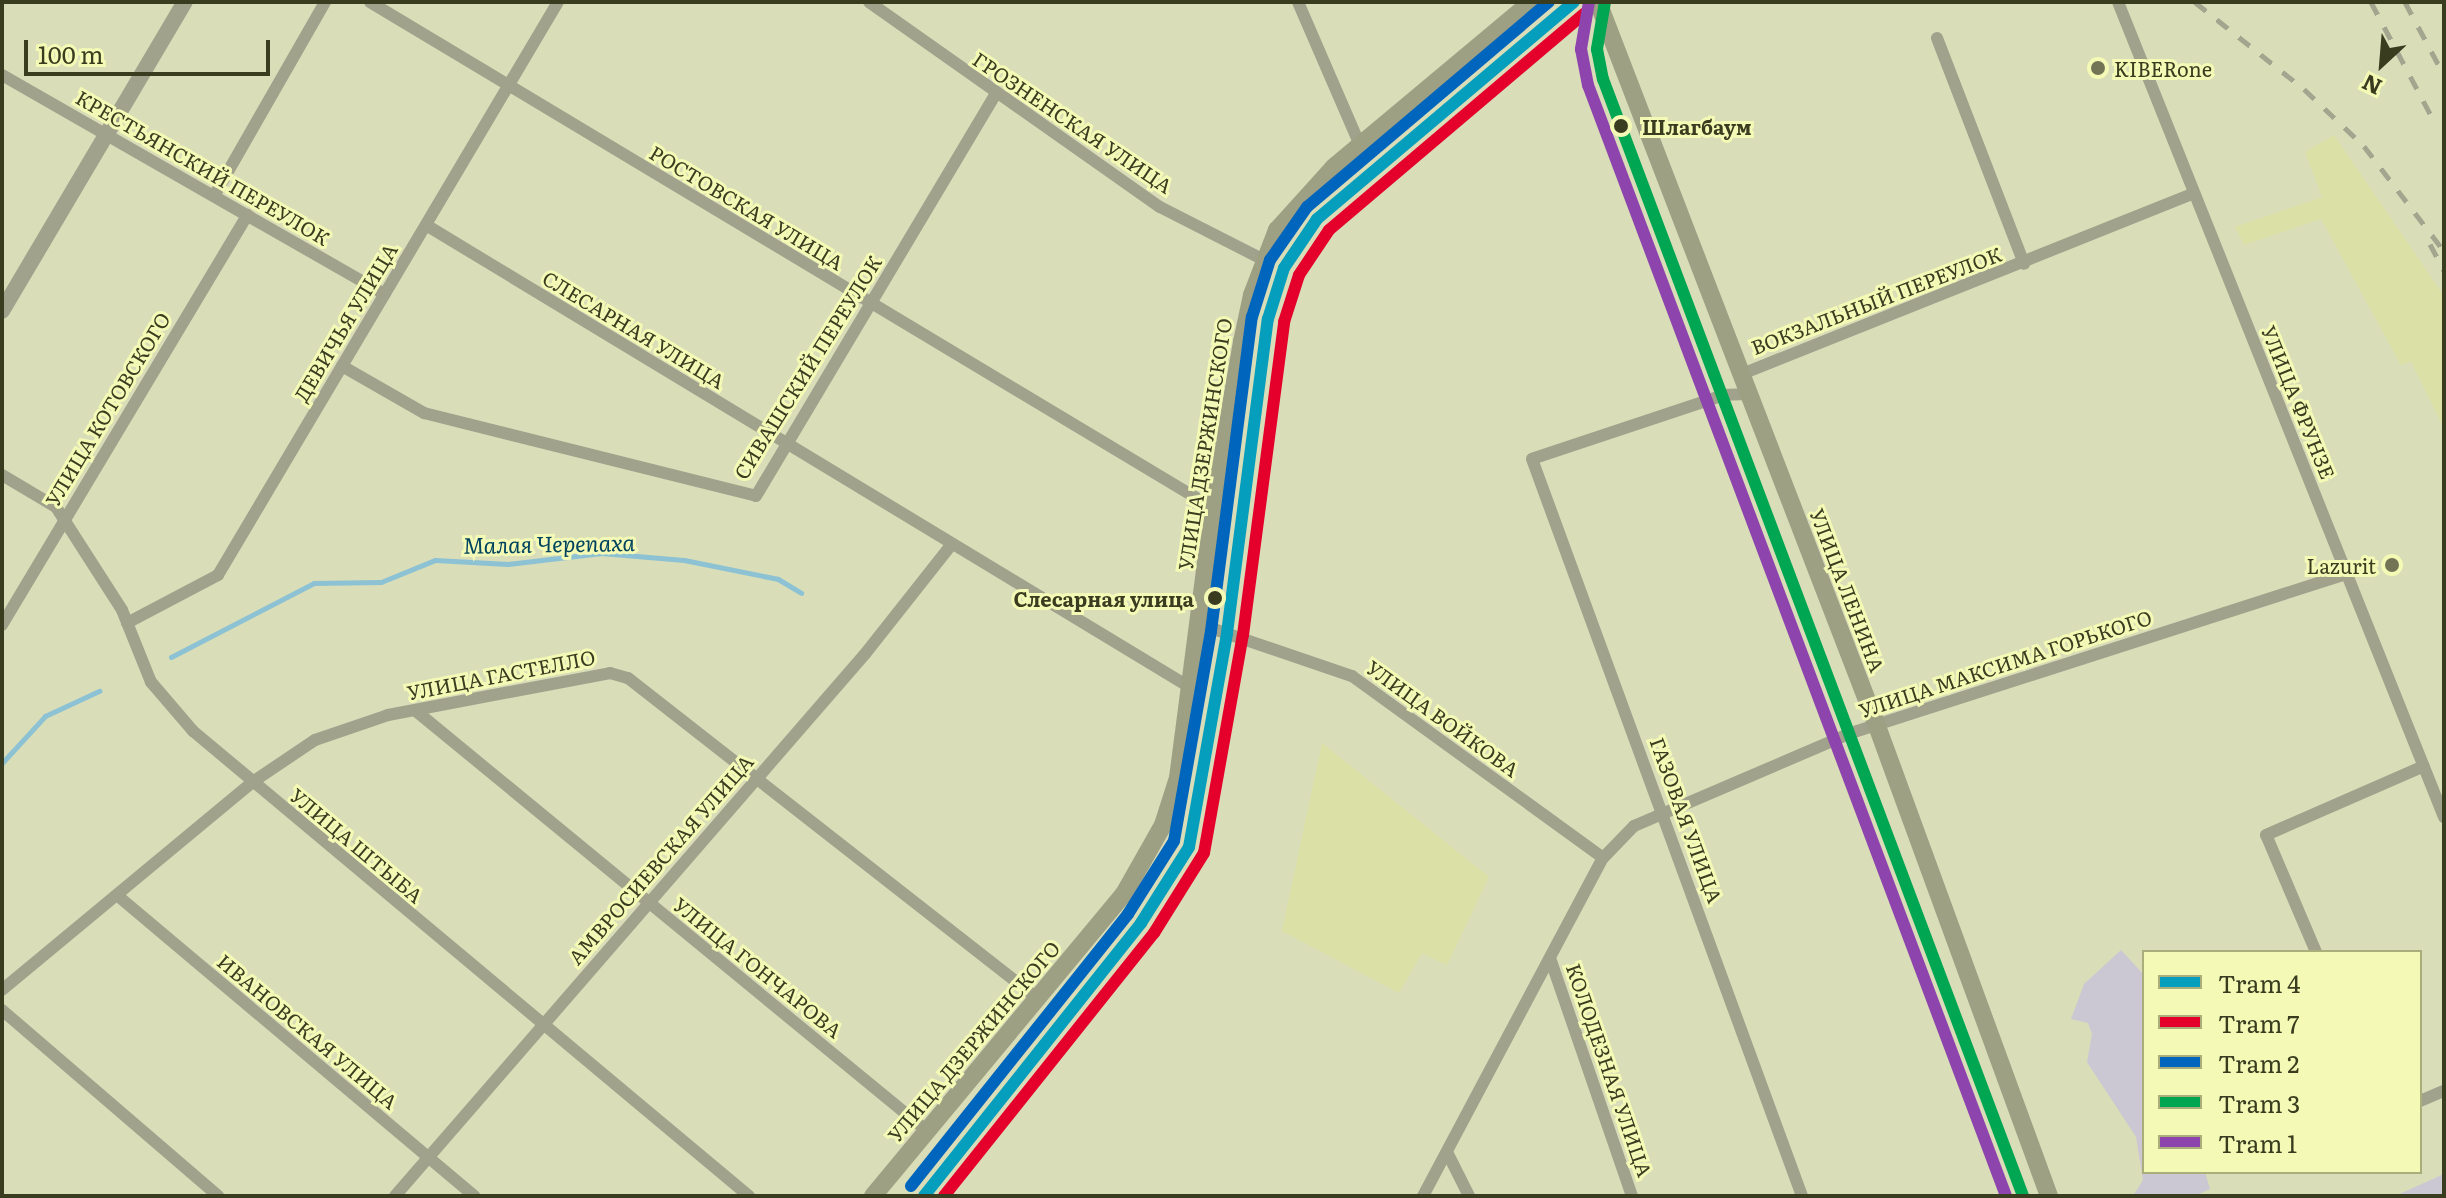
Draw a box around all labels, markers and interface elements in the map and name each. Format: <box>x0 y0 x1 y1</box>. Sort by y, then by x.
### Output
scale bar <box>28 24 274 74</box>
north arrow <box>2342 24 2422 104</box>
text: 100 m <box>38 36 104 71</box>
street label: ГРОЗНЕНСКАЯ УЛИЦА <box>969 46 1177 198</box>
place label: KIBERone <box>2114 56 2212 80</box>
marker: KIBERone <box>2089 59 2107 77</box>
text: N <box>2356 67 2387 105</box>
street label: КРЕСТЬЯНСКИЙ ПЕРЕУЛОК <box>72 84 334 250</box>
marker: Шлагбаум <box>1607 112 1635 140</box>
place label: Шлагбаум <box>1642 114 1751 138</box>
street label: РОСТОВСКАЯ УЛИЦА <box>646 140 848 274</box>
street label: ДЕВИЧЬЯ УЛИЦА <box>288 239 402 405</box>
street label: ВОКЗАЛЬНЫЙ ПЕРЕУЛОК <box>1747 241 2005 359</box>
street label: СИВАШСКИЙ ПЕРЕУЛОК <box>728 251 886 483</box>
street label: СЛЕСАРНАЯ УЛИЦА <box>539 265 729 393</box>
street label: УЛИЦА КОТОВСКОГО <box>40 308 174 510</box>
street label: УЛИЦА ДЗЕРЖИНСКОГО <box>1172 316 1236 572</box>
street label: УЛИЦА ФРУНЗЕ <box>2257 322 2341 482</box>
street label: УЛИЦА ЛЕНИНА <box>1806 505 1890 675</box>
water label: Малая Черепаха <box>463 528 635 558</box>
place label: Lazurit <box>2306 553 2376 577</box>
marker: Lazurit <box>2383 556 2401 574</box>
marker: Слесарная улица <box>1201 584 1229 612</box>
place label: Слесарная улица <box>1013 586 1194 610</box>
street label: УЛИЦА МАКСИМА ГОРЬКОГО <box>1856 604 2154 722</box>
street label: УЛИЦА ГАСТЕЛЛО <box>405 644 597 704</box>
street label: УЛИЦА ВОЙКОВА <box>1362 655 1524 781</box>
street label: ГАЗОВАЯ УЛИЦА <box>1646 734 1728 906</box>
street label: АМВРОСИЕВСКАЯ УЛИЦА <box>562 749 758 969</box>
street label: УЛИЦА ШТЫБА <box>286 783 428 907</box>
street label: УЛИЦА ГОНЧАРОВА <box>669 892 847 1042</box>
street label: УЛИЦА ДЗЕРЖИНСКОГО <box>882 936 1064 1146</box>
street label: ИВАНОВСКАЯ УЛИЦА <box>213 949 403 1113</box>
legend <box>2142 950 2422 1174</box>
street label: КОЛОДЕЗНАЯ УЛИЦА <box>1562 960 1658 1180</box>
text: Tram 4 <box>2218 965 2300 1000</box>
text: Tram 7 <box>2218 1005 2299 1040</box>
text: Tram 2 <box>2218 1045 2299 1080</box>
text: Tram 3 <box>2218 1085 2300 1120</box>
text: Tram 1 <box>2218 1125 2297 1160</box>

